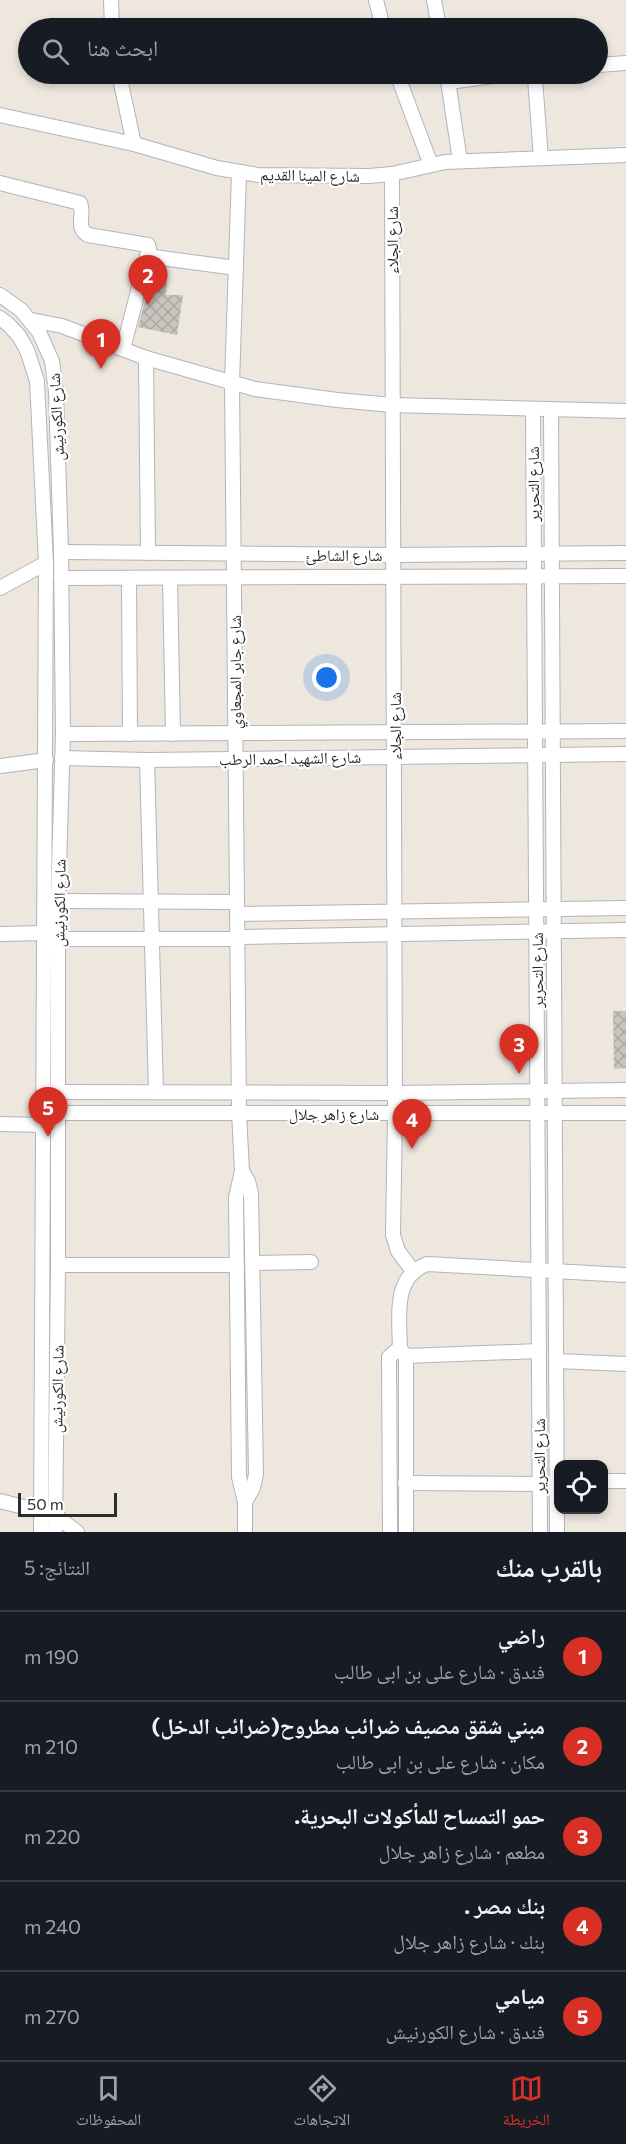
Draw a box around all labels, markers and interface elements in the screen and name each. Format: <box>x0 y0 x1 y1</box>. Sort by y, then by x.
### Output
search box <box>18 18 608 84</box>
text: ابحث هنا <box>87 34 158 61</box>
icon: search <box>39 35 72 68</box>
street label: شارع المينا القديم <box>260 164 360 187</box>
street label: شارع الجلاء <box>382 206 403 274</box>
pin: 2 <box>128 256 168 305</box>
pin: 1 <box>82 320 120 369</box>
street label: شارع الكورنيش <box>44 372 69 462</box>
street label: شارع التحرير <box>523 446 544 523</box>
street label: شارع الشاطئ <box>306 545 382 566</box>
street label: شارع جابر المجعاوي <box>225 615 248 729</box>
your location <box>312 663 341 692</box>
street label: شارع الجلاء <box>385 692 406 760</box>
street label: شارع الشهيد احمد الرطب <box>219 747 361 770</box>
street label: شارع الكورنيش <box>48 859 71 947</box>
street label: شارع التحرير <box>527 932 548 1009</box>
pin: 3 <box>500 1024 538 1074</box>
pin: 5 <box>28 1088 68 1137</box>
pin: 4 <box>392 1100 432 1149</box>
street label: شارع زاهر جلال <box>289 1104 379 1125</box>
street label: شارع الكورنيش <box>46 1345 69 1433</box>
street label: شارع التحرير <box>529 1418 550 1495</box>
map controls <box>554 1460 608 1514</box>
button: locate <box>554 1460 608 1514</box>
scale bar <box>18 1490 117 1518</box>
text: 50 m <box>27 1494 64 1513</box>
text: بالقرب منك <box>496 1551 602 1582</box>
text: النتائج: 5 <box>24 1555 90 1579</box>
text: راضي <box>498 1622 545 1649</box>
text: 190 m <box>24 1644 79 1668</box>
text: 1 <box>578 1644 587 1668</box>
text: فندق · شارع على بن ابى طالب <box>334 1659 545 1683</box>
text: مبني شقق مصيف ضرائب مطروح(ضرائب الدخل) <box>151 1712 545 1739</box>
text: 210 m <box>24 1734 78 1758</box>
text: 2 <box>577 1734 588 1758</box>
text: مكان · شارع على بن ابى طالب <box>335 1749 545 1773</box>
text: حمو التمساح للمأكولات البحرية. <box>294 1802 545 1829</box>
text: 220 m <box>24 1824 80 1848</box>
text: 3 <box>577 1824 588 1848</box>
text: مطعم · شارع زاهر جلال <box>379 1839 545 1863</box>
text: بنك مصر . <box>464 1892 545 1919</box>
text: 240 m <box>24 1914 81 1938</box>
text: 4 <box>576 1914 589 1938</box>
text: بنك · شارع زاهر جلال <box>393 1929 545 1953</box>
text: ميامي <box>495 1982 545 2009</box>
text: 270 m <box>24 2004 80 2028</box>
text: 5 <box>577 2004 588 2028</box>
text: فندق · شارع الكورنيش <box>386 2019 545 2043</box>
tab: المحفوظات <box>76 2072 141 2135</box>
tab: الاتجاهات <box>294 2072 350 2135</box>
tab: الخريطة <box>503 2072 550 2135</box>

